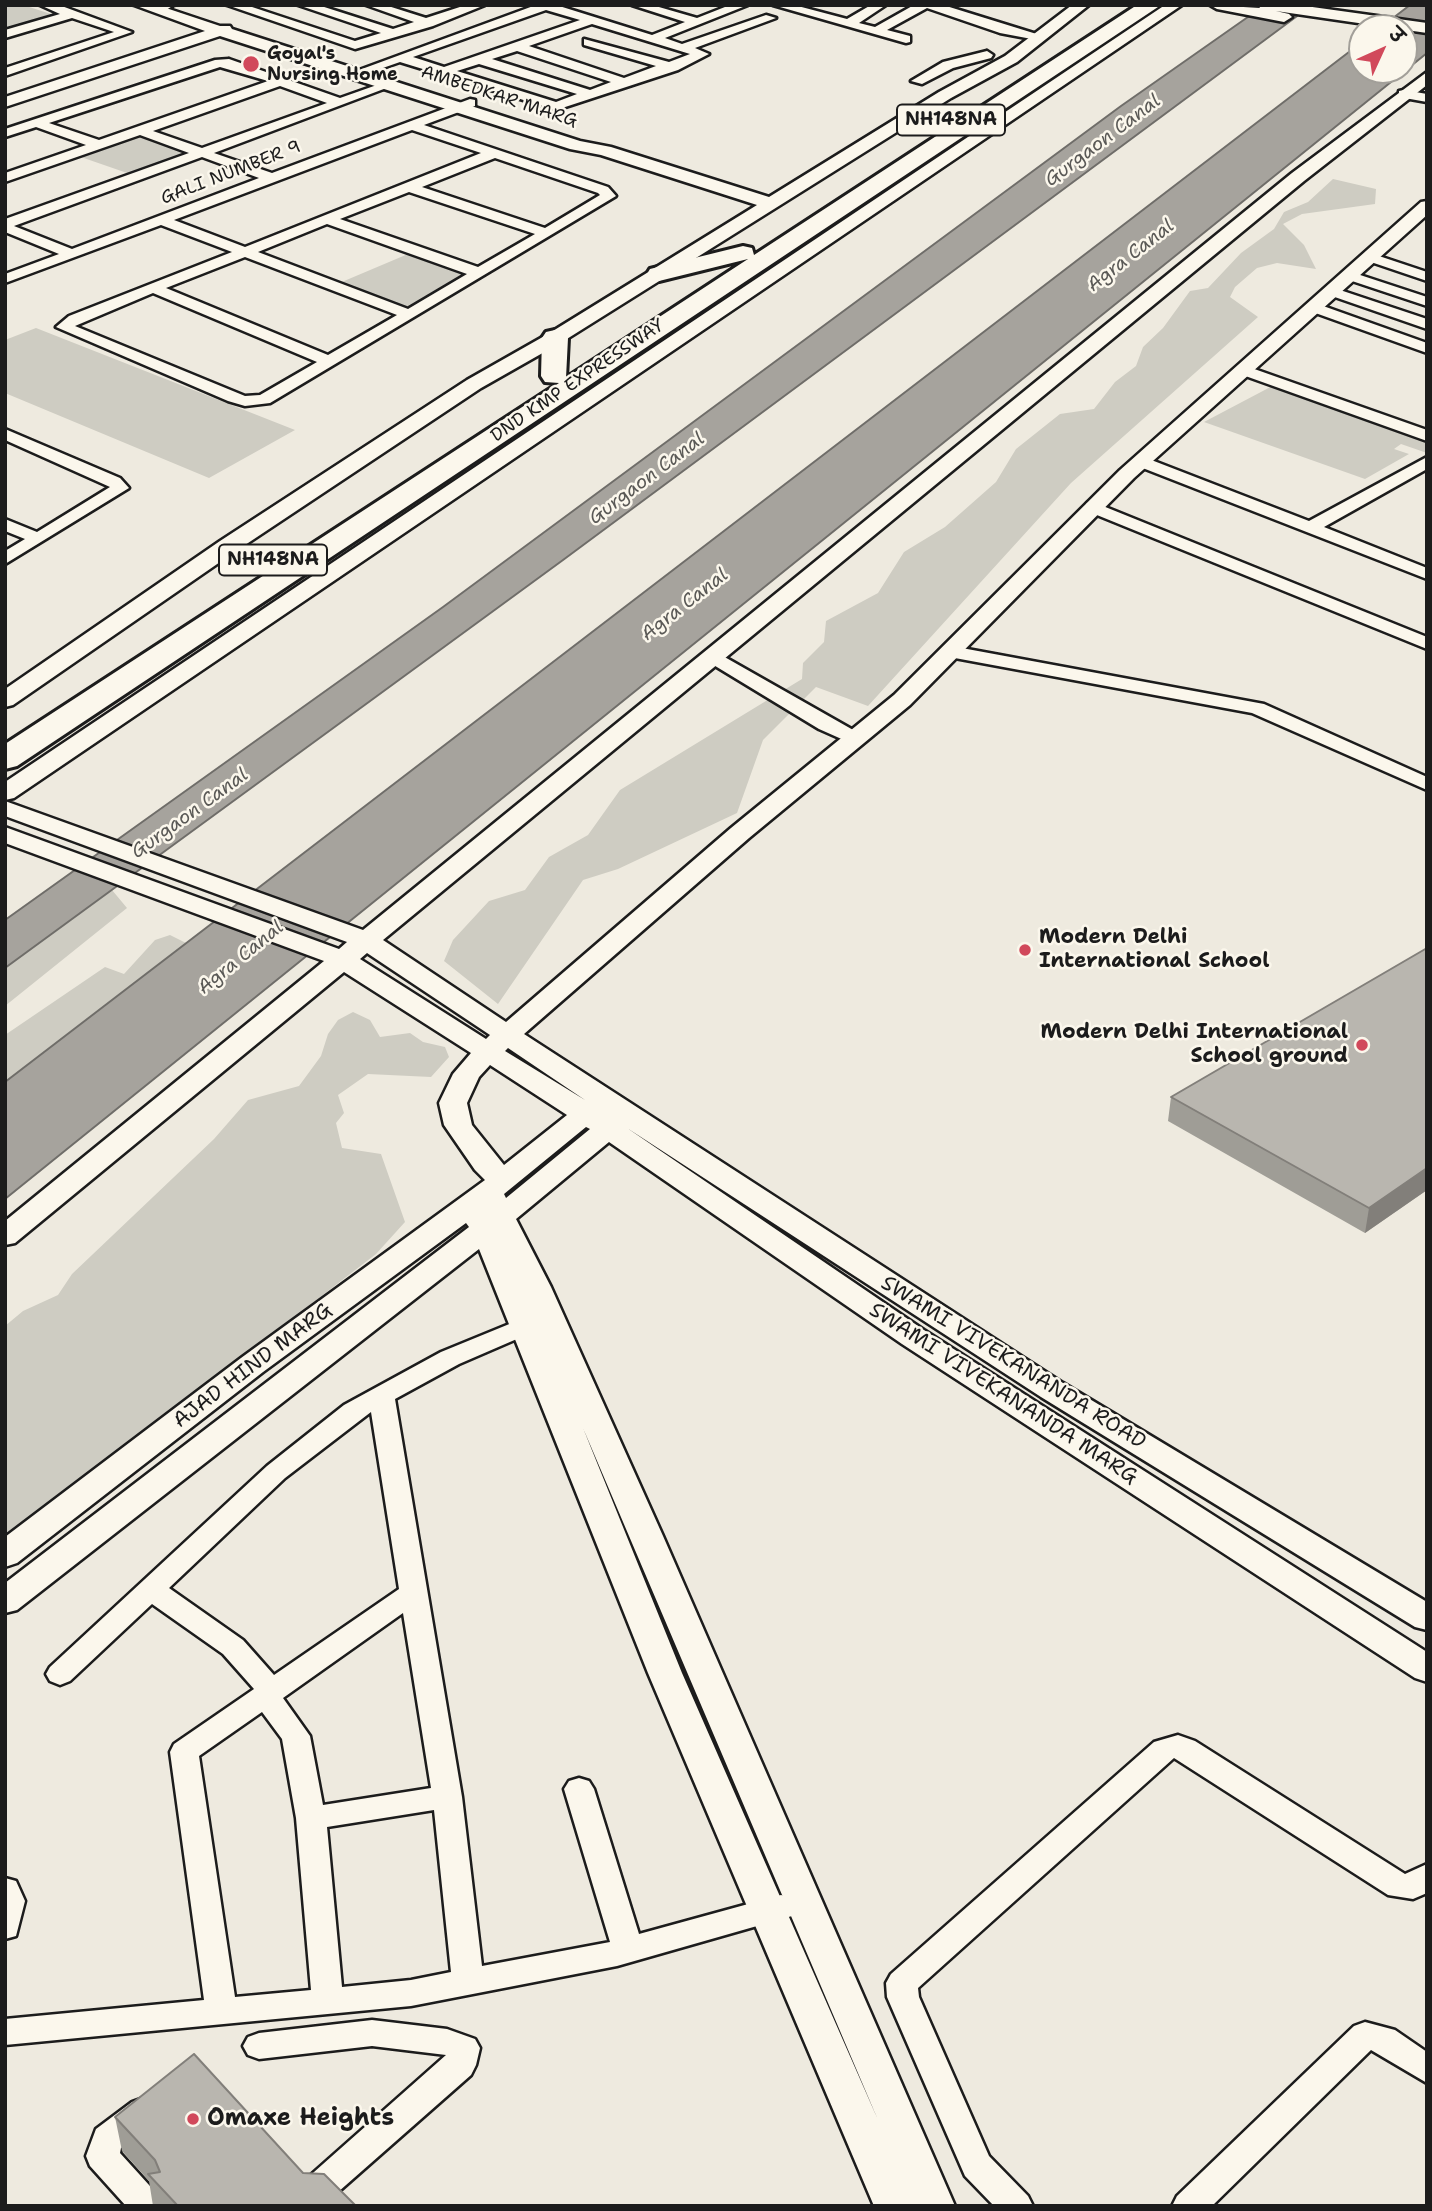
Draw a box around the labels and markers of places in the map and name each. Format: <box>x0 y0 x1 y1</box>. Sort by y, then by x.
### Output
place label: Goyal's Nursing Home <box>267 43 398 86</box>
marker: Goyal's Nursing Home <box>241 54 261 74</box>
place label: Modern Delhi International School <box>1039 925 1269 975</box>
marker: Modern Delhi International School <box>1017 942 1033 958</box>
place label: Modern Delhi International School ground <box>1040 1020 1348 1070</box>
marker: Modern Delhi International School ground <box>1354 1037 1370 1053</box>
place label: Omaxe Heights <box>207 2105 394 2133</box>
marker: Omaxe Heights <box>185 2111 201 2127</box>

